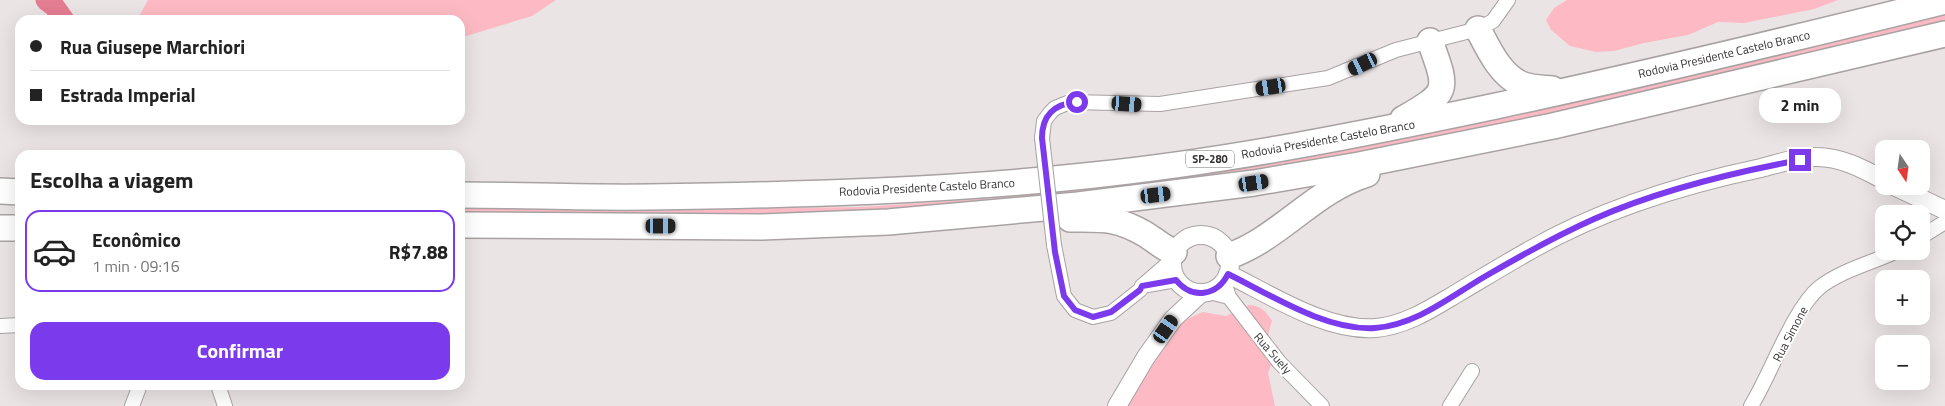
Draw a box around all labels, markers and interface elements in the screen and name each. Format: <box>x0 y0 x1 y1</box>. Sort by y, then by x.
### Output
street label: Rodovia Presidente Castelo Branco <box>1636 25 1812 83</box>
text: Rua Giusepe Marchiori <box>60 32 245 61</box>
car <box>1346 51 1379 77</box>
car <box>1255 77 1286 97</box>
text: Estrada Imperial <box>60 80 196 109</box>
callout: 2 min <box>1759 88 1841 122</box>
route start <box>1066 91 1088 113</box>
text: 2 min <box>1781 93 1819 117</box>
car <box>1111 95 1142 113</box>
street label: Rodovia Presidente Castelo Branco <box>1240 114 1416 164</box>
north arrow <box>1875 140 1930 195</box>
map controls <box>1875 140 1930 390</box>
route end <box>1789 149 1811 171</box>
road number: SP-280 <box>1186 150 1234 168</box>
text: Escolha a viagem <box>30 163 194 197</box>
street label: Rodovia Presidente Castelo Branco <box>839 173 1015 201</box>
car <box>1238 173 1269 193</box>
car <box>1140 186 1171 204</box>
button: locate <box>1875 205 1930 260</box>
car <box>646 219 676 234</box>
text: Econômico <box>92 225 181 254</box>
icon: car <box>32 229 77 274</box>
text: R$7.88 <box>389 237 448 266</box>
text: 1 min · 09:16 <box>92 254 180 278</box>
button: + <box>1875 270 1930 325</box>
street label: Rua Simone <box>1767 303 1813 365</box>
car <box>1151 312 1180 346</box>
button: Confirmar <box>30 322 450 380</box>
street label: Rua Suely <box>1249 328 1297 378</box>
button: − <box>1875 335 1930 390</box>

